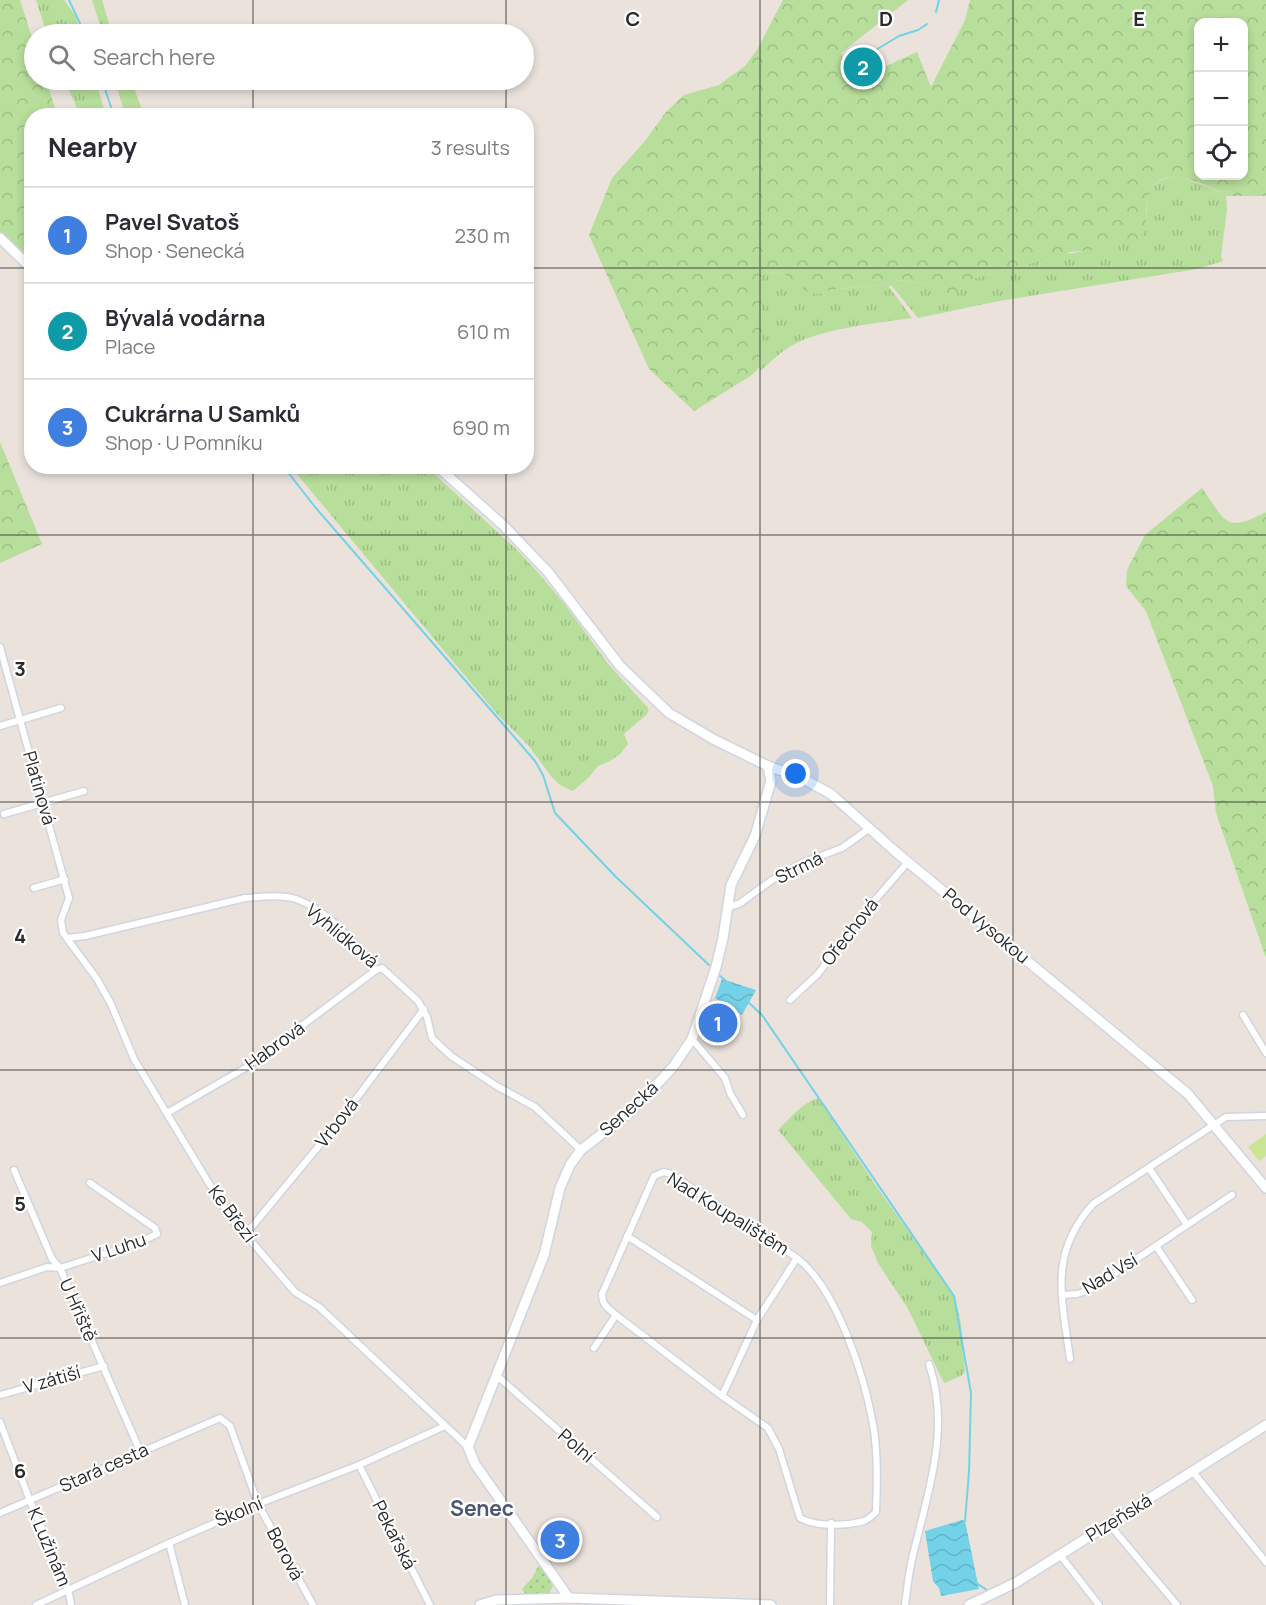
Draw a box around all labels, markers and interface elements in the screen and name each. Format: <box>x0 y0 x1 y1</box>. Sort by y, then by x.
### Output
text: C <box>626 5 640 32</box>
text: D <box>879 5 893 32</box>
text: E <box>1133 5 1145 32</box>
map controls <box>1194 18 1248 180</box>
button: + <box>1194 18 1248 72</box>
search box <box>24 24 534 90</box>
icon: search <box>45 41 78 74</box>
text: Search here <box>93 42 215 72</box>
pin: 2 <box>844 44 882 90</box>
button: − <box>1194 72 1248 126</box>
button: locate <box>1194 126 1248 180</box>
text: Nearby <box>48 129 137 165</box>
text: 3 results <box>431 134 510 161</box>
text: Pavel Svatoš <box>105 207 239 237</box>
text: 1 <box>63 222 72 249</box>
text: 230 m <box>454 222 510 249</box>
text: Shop · Senecká <box>105 237 245 264</box>
text: Bývalá vodárna <box>105 303 265 333</box>
text: 2 <box>62 318 73 345</box>
text: 610 m <box>457 318 510 345</box>
text: Place <box>105 333 155 360</box>
text: Cukrárna U Samků <box>105 399 300 429</box>
text: 3 <box>62 414 73 441</box>
text: 690 m <box>452 414 510 441</box>
text: Shop · U Pomníku <box>105 429 263 456</box>
text: 3 <box>14 655 26 682</box>
street label: Platinová <box>18 748 62 828</box>
your location <box>781 759 810 788</box>
street label: Strmá <box>771 845 826 889</box>
street label: Pod Vysokou <box>938 882 1035 969</box>
street label: Ořechová <box>815 893 883 970</box>
street label: Vyhlídková <box>301 898 384 973</box>
text: 4 <box>14 922 26 949</box>
pin: 1 <box>698 1000 738 1046</box>
street label: Habrová <box>240 1015 309 1075</box>
street label: Senecká <box>594 1075 663 1141</box>
street label: Vrbová <box>309 1093 363 1152</box>
street label: Nad Koupalištěm <box>663 1166 794 1260</box>
street label: Ke Březí <box>203 1180 262 1247</box>
text: 5 <box>14 1190 26 1217</box>
street label: V Luhu <box>88 1227 149 1267</box>
street label: Nad Vsí <box>1077 1247 1142 1299</box>
street label: U Hřiště <box>54 1274 103 1345</box>
street label: V zátiší <box>20 1359 83 1399</box>
street label: Polní <box>553 1423 600 1468</box>
street label: Stará cesta <box>55 1437 152 1497</box>
text: 6 <box>14 1457 26 1484</box>
street label: Plzeňská <box>1081 1488 1156 1547</box>
street label: Školní <box>211 1490 266 1532</box>
district label: Senec <box>450 1494 514 1522</box>
street label: Pekařská <box>367 1496 423 1573</box>
street label: K Lužinám <box>23 1503 77 1590</box>
pin: 3 <box>540 1518 580 1562</box>
street label: Borová <box>262 1523 310 1584</box>

